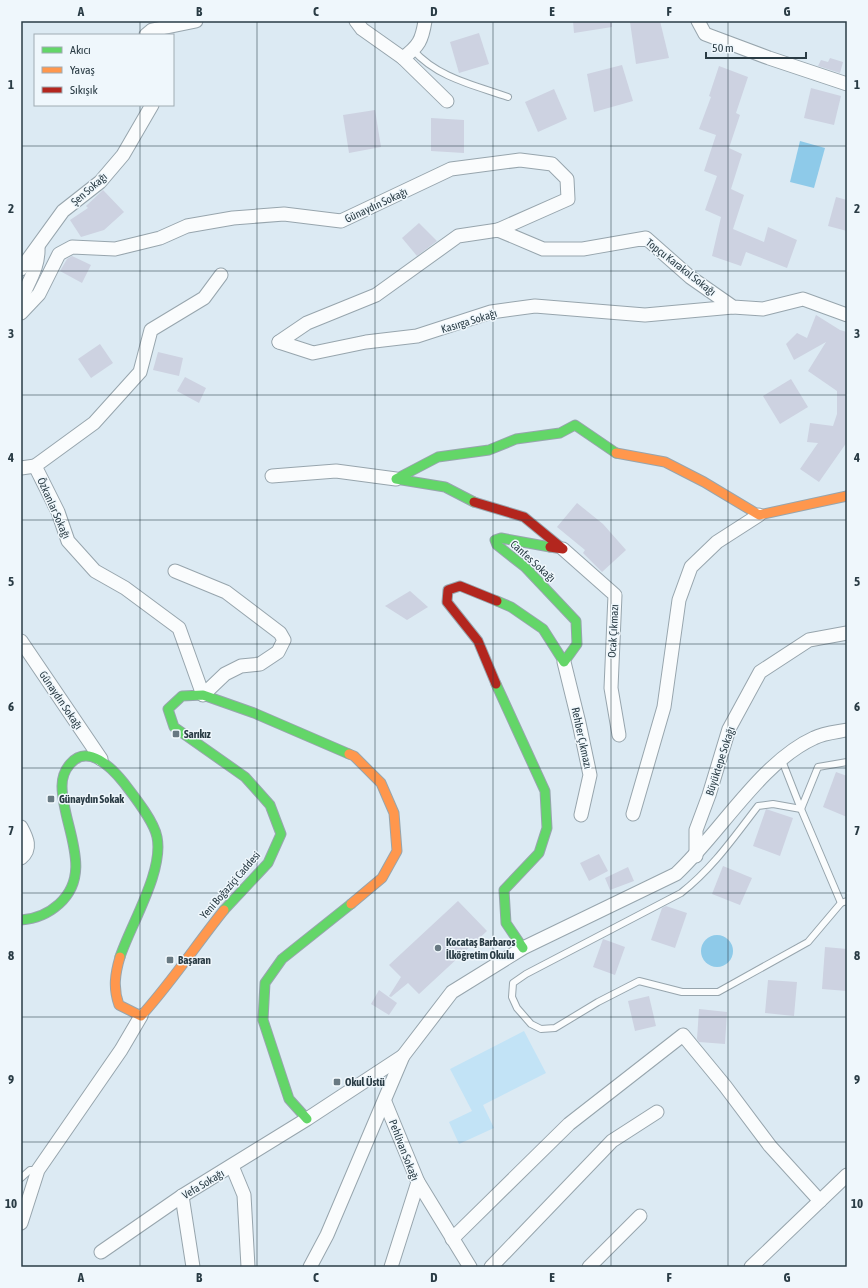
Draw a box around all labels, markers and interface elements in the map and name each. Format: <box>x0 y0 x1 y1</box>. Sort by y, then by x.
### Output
text: A <box>77 4 85 19</box>
text: B <box>196 4 203 19</box>
text: C <box>313 4 319 19</box>
text: D <box>430 4 438 19</box>
text: E <box>549 4 555 19</box>
text: F <box>666 4 672 19</box>
text: G <box>784 4 791 19</box>
legend <box>34 34 174 106</box>
scale bar <box>706 34 806 60</box>
text: 50 m <box>712 41 734 55</box>
text: Akıcı <box>70 43 91 57</box>
text: Yavaş <box>70 63 95 77</box>
text: 1 <box>8 77 14 92</box>
text: 1 <box>854 77 860 92</box>
text: Sıkışık <box>70 83 98 97</box>
street label: Şen Sokağı <box>69 170 109 208</box>
street label: Günaydın Sokağı <box>343 185 409 225</box>
text: 2 <box>8 201 14 216</box>
text: 2 <box>854 201 860 216</box>
street label: Topçu Karakol Sokağı <box>644 236 718 298</box>
street label: Kasırga Sokağı <box>440 307 498 335</box>
text: 3 <box>8 326 14 341</box>
text: 3 <box>854 326 860 341</box>
text: 4 <box>7 450 14 465</box>
text: 4 <box>853 450 860 465</box>
street label: Özkanlar Sokağı <box>35 476 73 540</box>
street label: Canfes Sokağı <box>508 538 558 584</box>
text: 5 <box>8 574 14 589</box>
text: 5 <box>854 574 860 589</box>
street label: Ocak Çıkmazı <box>606 604 620 658</box>
street label: Günaydın Sokağı <box>37 669 85 731</box>
text: 6 <box>8 699 14 714</box>
text: 6 <box>854 699 860 714</box>
street label: Rehber Çıkmazı <box>570 706 594 770</box>
street label: Büyüktepe Sokağı <box>703 725 737 797</box>
place label: Sarıkız <box>184 728 211 740</box>
marker: Sarıkız <box>171 729 181 739</box>
place label: Günaydın Sokak <box>59 793 124 805</box>
marker: Günaydın Sokak <box>46 794 56 804</box>
text: 7 <box>8 823 14 838</box>
text: 7 <box>854 823 860 838</box>
street label: Yeni Boğaziçi Caddesi <box>198 849 262 921</box>
place label: Kocataş Barbaros İlköğretim Okulu <box>446 936 516 961</box>
marker: Kocataş Barbaros İlköğretim Okulu <box>433 943 443 953</box>
text: 8 <box>8 948 14 963</box>
text: 8 <box>854 948 860 963</box>
place label: Başaran <box>178 954 211 966</box>
marker: Başaran <box>165 955 175 965</box>
text: 9 <box>8 1072 14 1087</box>
text: 9 <box>854 1072 860 1087</box>
place label: Okul Üstü <box>345 1075 385 1088</box>
marker: Okul Üstü <box>332 1077 342 1087</box>
street label: Pehlivan Sokağı <box>387 1118 421 1182</box>
street label: Vefa Sokağı <box>180 1167 226 1201</box>
text: 10 <box>5 1196 17 1211</box>
text: 10 <box>851 1196 863 1211</box>
text: A <box>77 1270 85 1285</box>
text: B <box>196 1270 203 1285</box>
text: C <box>313 1270 319 1285</box>
text: D <box>430 1270 438 1285</box>
text: E <box>549 1270 555 1285</box>
text: F <box>666 1270 672 1285</box>
text: G <box>784 1270 791 1285</box>

